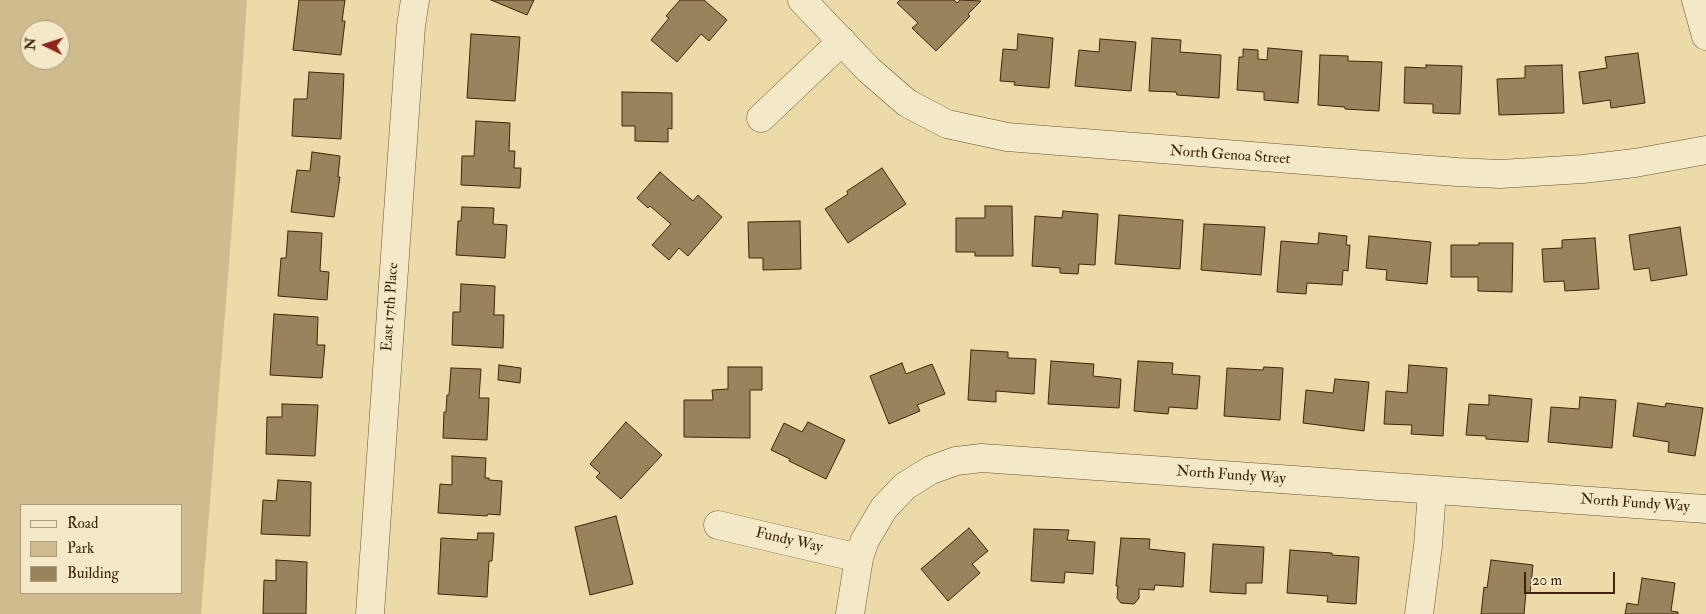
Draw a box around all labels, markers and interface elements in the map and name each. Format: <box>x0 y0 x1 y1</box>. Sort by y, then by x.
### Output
north arrow <box>20 20 70 70</box>
text: N <box>22 37 39 51</box>
street label: North Genoa Street <box>1169 143 1291 169</box>
street label: East 17th Place <box>379 262 403 352</box>
street label: North Fundy Way <box>1176 463 1286 489</box>
street label: North Fundy Way <box>1580 491 1690 517</box>
legend <box>20 504 182 594</box>
text: Road <box>67 514 98 533</box>
street label: Fundy Way <box>754 525 824 557</box>
text: Park <box>67 539 94 558</box>
scale bar <box>1526 562 1617 594</box>
text: Building <box>67 564 119 583</box>
text: 20 m <box>1532 571 1562 590</box>

